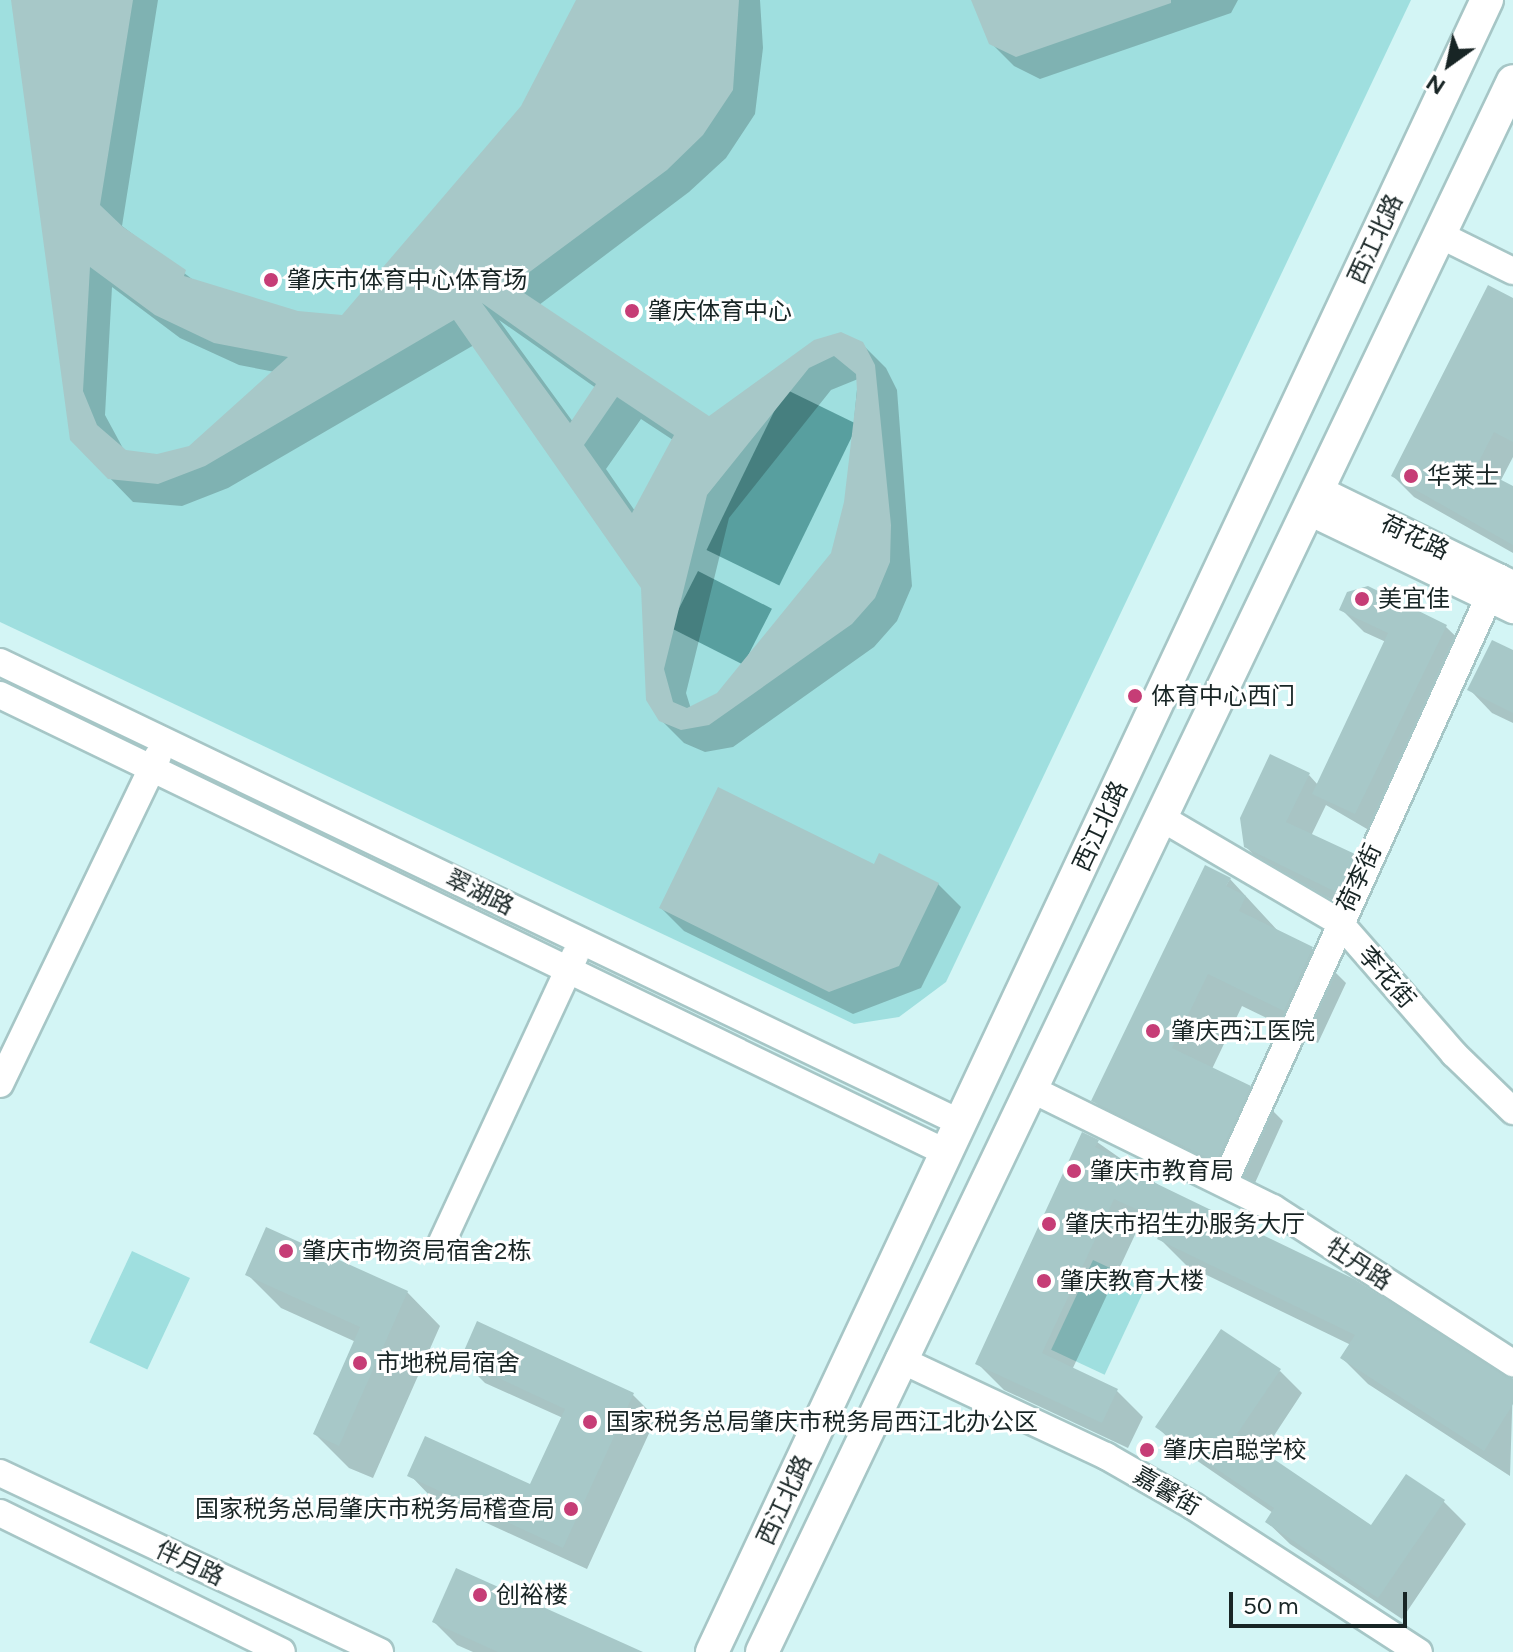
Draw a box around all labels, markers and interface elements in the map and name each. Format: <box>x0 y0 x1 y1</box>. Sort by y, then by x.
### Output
north arrow <box>1409 24 1489 104</box>
text: N <box>1421 69 1450 101</box>
street label: 西江北路 <box>1342 189 1408 289</box>
place label: 肇庆市体育中心体育场 <box>287 266 527 294</box>
marker: 肇庆市体育中心体育场 <box>262 271 280 289</box>
place label: 肇庆体育中心 <box>648 297 792 325</box>
marker: 肇庆体育中心 <box>623 302 641 320</box>
place label: 华莱士 <box>1427 462 1499 490</box>
marker: 华莱士 <box>1402 467 1420 485</box>
street label: 荷花路 <box>1376 509 1454 565</box>
place label: 美宜佳 <box>1378 585 1450 613</box>
marker: 美宜佳 <box>1353 590 1371 608</box>
place label: 体育中心西门 <box>1151 682 1295 710</box>
marker: 体育中心西门 <box>1126 687 1144 705</box>
street label: 西江北路 <box>1067 776 1133 876</box>
street label: 荷李街 <box>1331 839 1387 917</box>
street label: 翠湖路 <box>441 863 519 921</box>
street label: 李花街 <box>1353 940 1421 1014</box>
place label: 肇庆西江医院 <box>1171 1017 1315 1045</box>
marker: 肇庆西江医院 <box>1142 1020 1164 1042</box>
place label: 肇庆市教育局 <box>1090 1157 1234 1185</box>
marker: 肇庆市教育局 <box>1065 1162 1083 1180</box>
place label: 肇庆市招生办服务大厅 <box>1065 1210 1305 1238</box>
marker: 肇庆市招生办服务大厅 <box>1040 1215 1058 1233</box>
street label: 牡丹路 <box>1321 1232 1397 1296</box>
place label: 肇庆市物资局宿舍2栋 <box>302 1237 531 1265</box>
marker: 肇庆市物资局宿舍2栋 <box>277 1242 295 1260</box>
place label: 肇庆教育大楼 <box>1060 1267 1204 1295</box>
marker: 肇庆教育大楼 <box>1035 1272 1053 1290</box>
place label: 市地税局宿舍 <box>376 1349 520 1377</box>
marker: 市地税局宿舍 <box>351 1354 369 1372</box>
place label: 国家税务总局肇庆市税务局西江北办公区 <box>606 1408 1038 1436</box>
marker: 国家税务总局肇庆市税务局西江北办公区 <box>581 1413 599 1431</box>
place label: 肇庆启聪学校 <box>1163 1436 1307 1464</box>
marker: 肇庆启聪学校 <box>1138 1441 1156 1459</box>
street label: 西江北路 <box>751 1450 817 1550</box>
street label: 嘉馨街 <box>1129 1461 1205 1521</box>
place label: 国家税务总局肇庆市税务局稽查局 <box>195 1495 555 1523</box>
marker: 国家税务总局肇庆市税务局稽查局 <box>562 1500 580 1518</box>
street label: 伴月路 <box>151 1535 229 1591</box>
scale bar <box>1233 1576 1411 1626</box>
place label: 创裕楼 <box>496 1581 568 1609</box>
marker: 创裕楼 <box>471 1586 489 1604</box>
text: 50 m <box>1243 1591 1299 1620</box>

